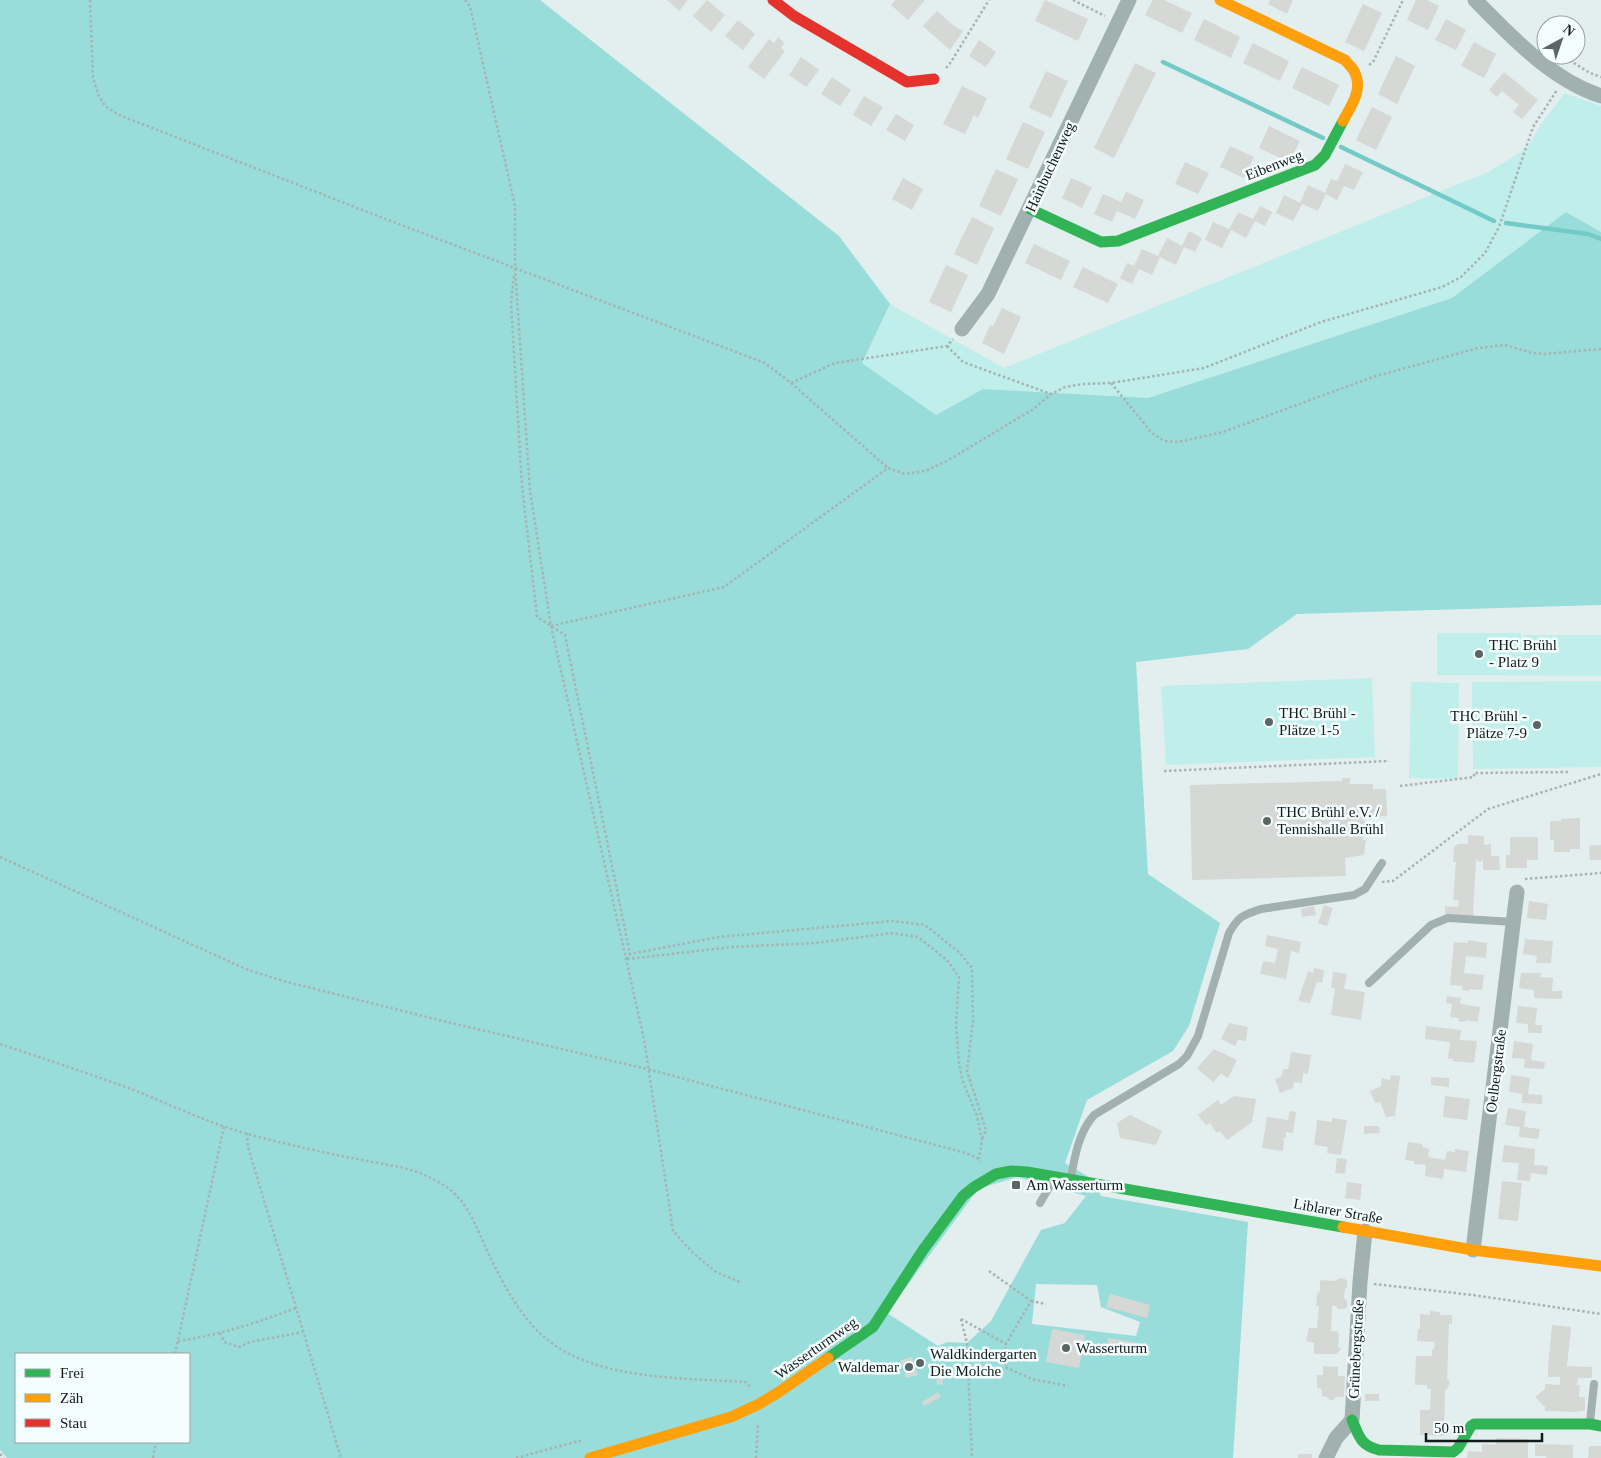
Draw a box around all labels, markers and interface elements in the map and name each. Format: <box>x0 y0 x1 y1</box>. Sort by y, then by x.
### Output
north arrow <box>1536 15 1586 65</box>
text: N <box>1560 21 1578 39</box>
street label: Hainbuchenweg <box>1022 119 1078 215</box>
street label: Eibenweg <box>1243 147 1305 183</box>
place label: THC Brühl - Platz 9 <box>1489 637 1557 670</box>
marker: THC Brühl - Platz 9 <box>1473 648 1485 660</box>
place label: THC Brühl - Plätze 1-5 <box>1279 705 1356 738</box>
place label: THC Brühl - Plätze 7-9 <box>1450 708 1527 741</box>
marker: THC Brühl - Plätze 1-5 <box>1263 716 1275 728</box>
marker: THC Brühl - Plätze 7-9 <box>1531 719 1543 731</box>
place label: THC Brühl e.V. / Tennishalle Brühl <box>1277 804 1384 837</box>
marker: THC Brühl e.V. / Tennishalle Brühl <box>1261 815 1273 827</box>
street label: Oelbergstraße <box>1483 1028 1509 1114</box>
place label: Am Wasserturm <box>1026 1177 1124 1193</box>
marker: Am Wasserturm <box>1010 1179 1022 1191</box>
street label: Liblarer Straße <box>1292 1195 1384 1227</box>
street label: Grünebergstraße <box>1345 1298 1367 1399</box>
street label: Wasserturmweg <box>772 1314 860 1382</box>
place label: Wasserturm <box>1076 1340 1148 1356</box>
marker: Wasserturm <box>1060 1342 1072 1354</box>
place label: Waldkindergarten Die Molche <box>930 1346 1037 1379</box>
legend <box>15 1353 190 1443</box>
marker: Waldkindergarten Die Molche <box>914 1357 926 1369</box>
place label: Waldemar <box>838 1359 899 1375</box>
marker: Waldemar <box>903 1361 915 1373</box>
text: Frei <box>60 1365 84 1381</box>
text: Zäh <box>60 1390 84 1406</box>
scale bar <box>1426 1410 1542 1442</box>
text: Stau <box>60 1415 87 1431</box>
text: 50 m <box>1434 1420 1465 1436</box>

